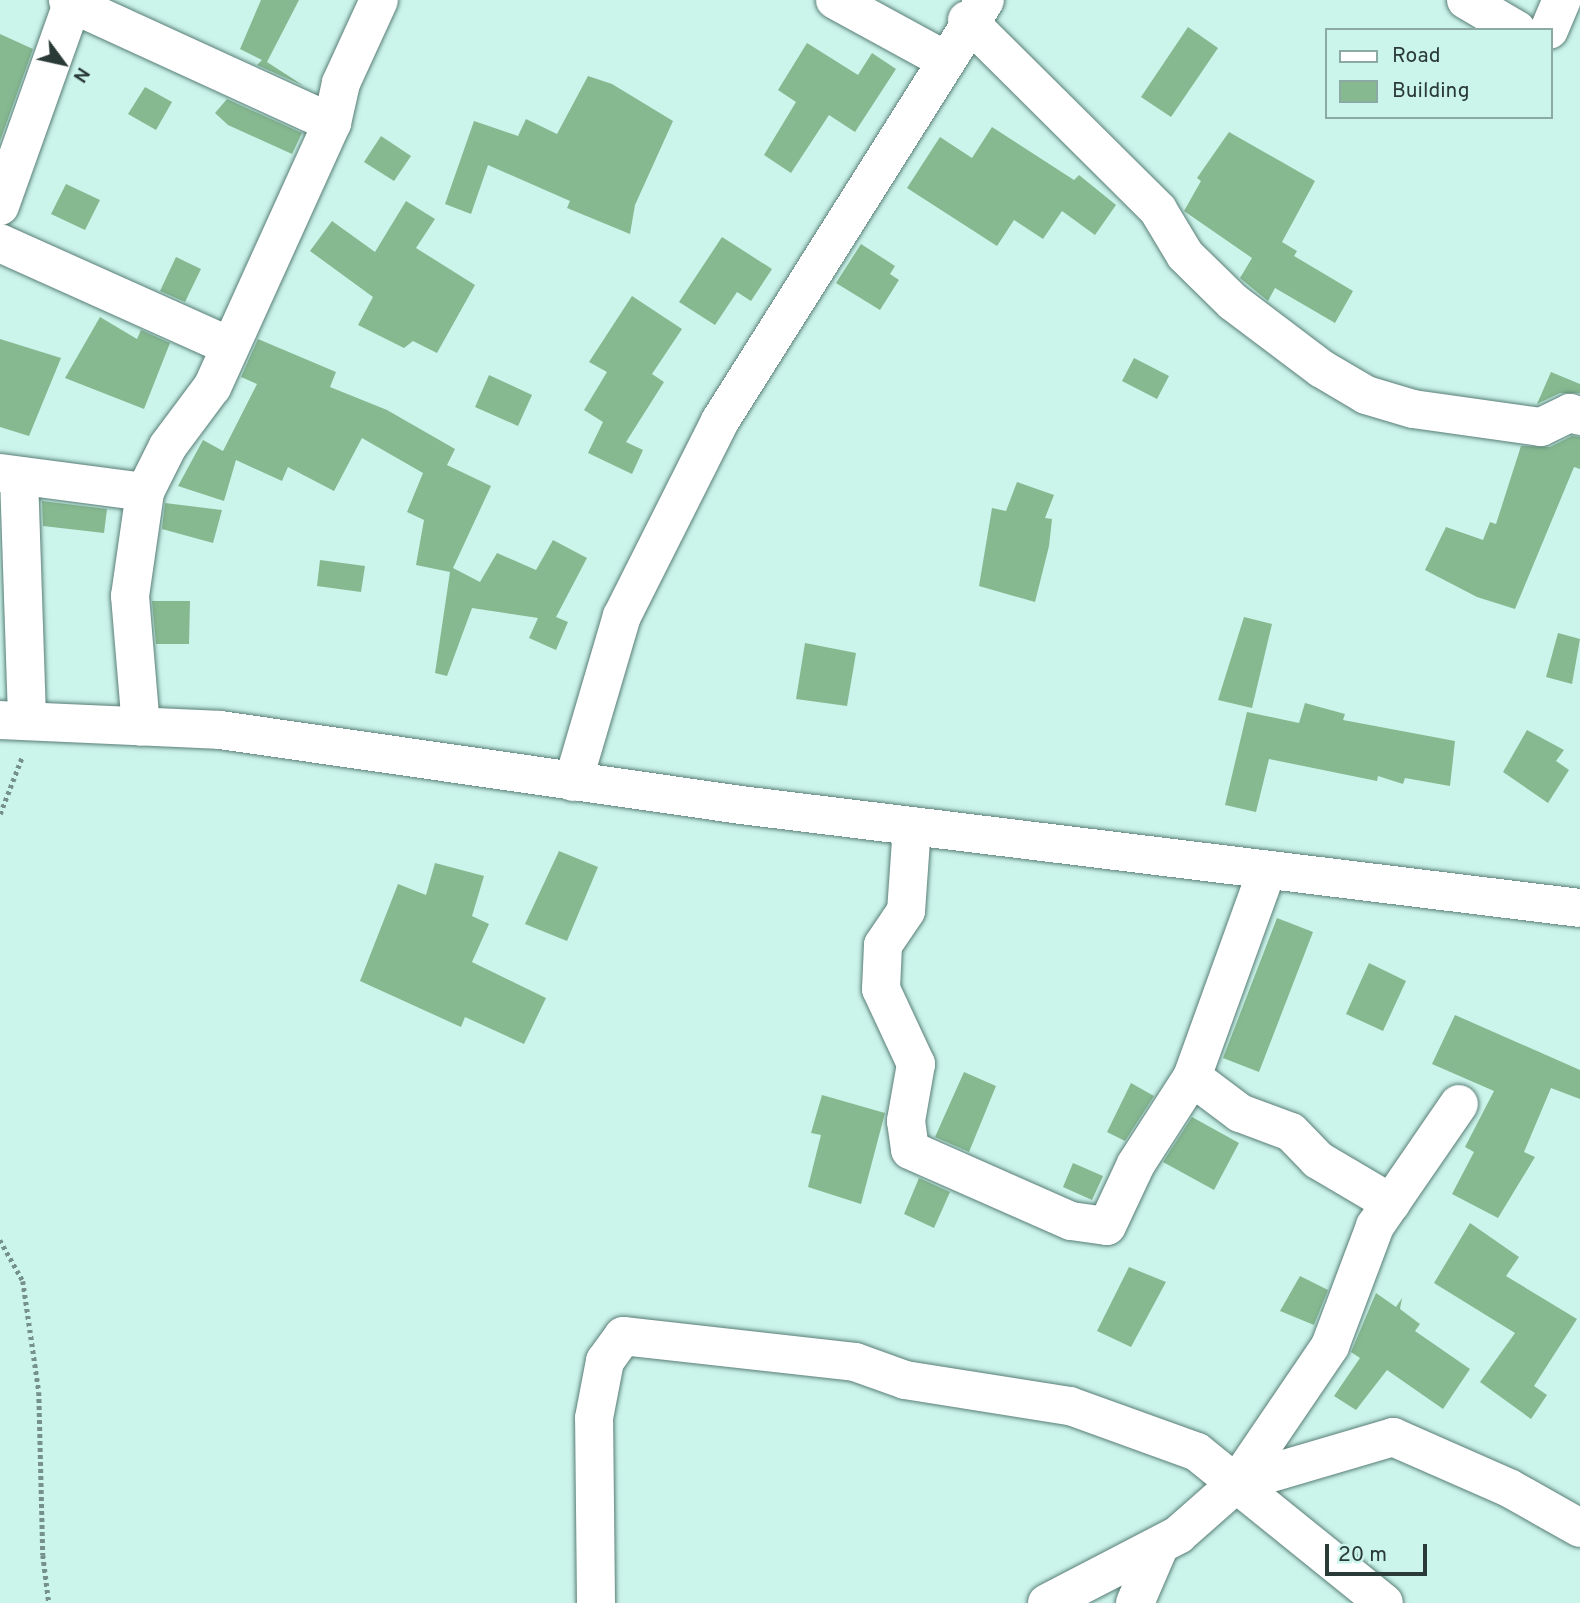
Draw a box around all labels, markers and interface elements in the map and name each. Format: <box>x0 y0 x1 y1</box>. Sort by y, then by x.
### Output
north arrow <box>28 28 98 98</box>
legend <box>1324 28 1552 119</box>
text: Road <box>1392 43 1441 70</box>
text: N <box>67 62 94 87</box>
text: Building <box>1392 78 1470 105</box>
scale bar <box>1328 1530 1430 1574</box>
text: 20 m <box>1338 1542 1387 1569</box>

